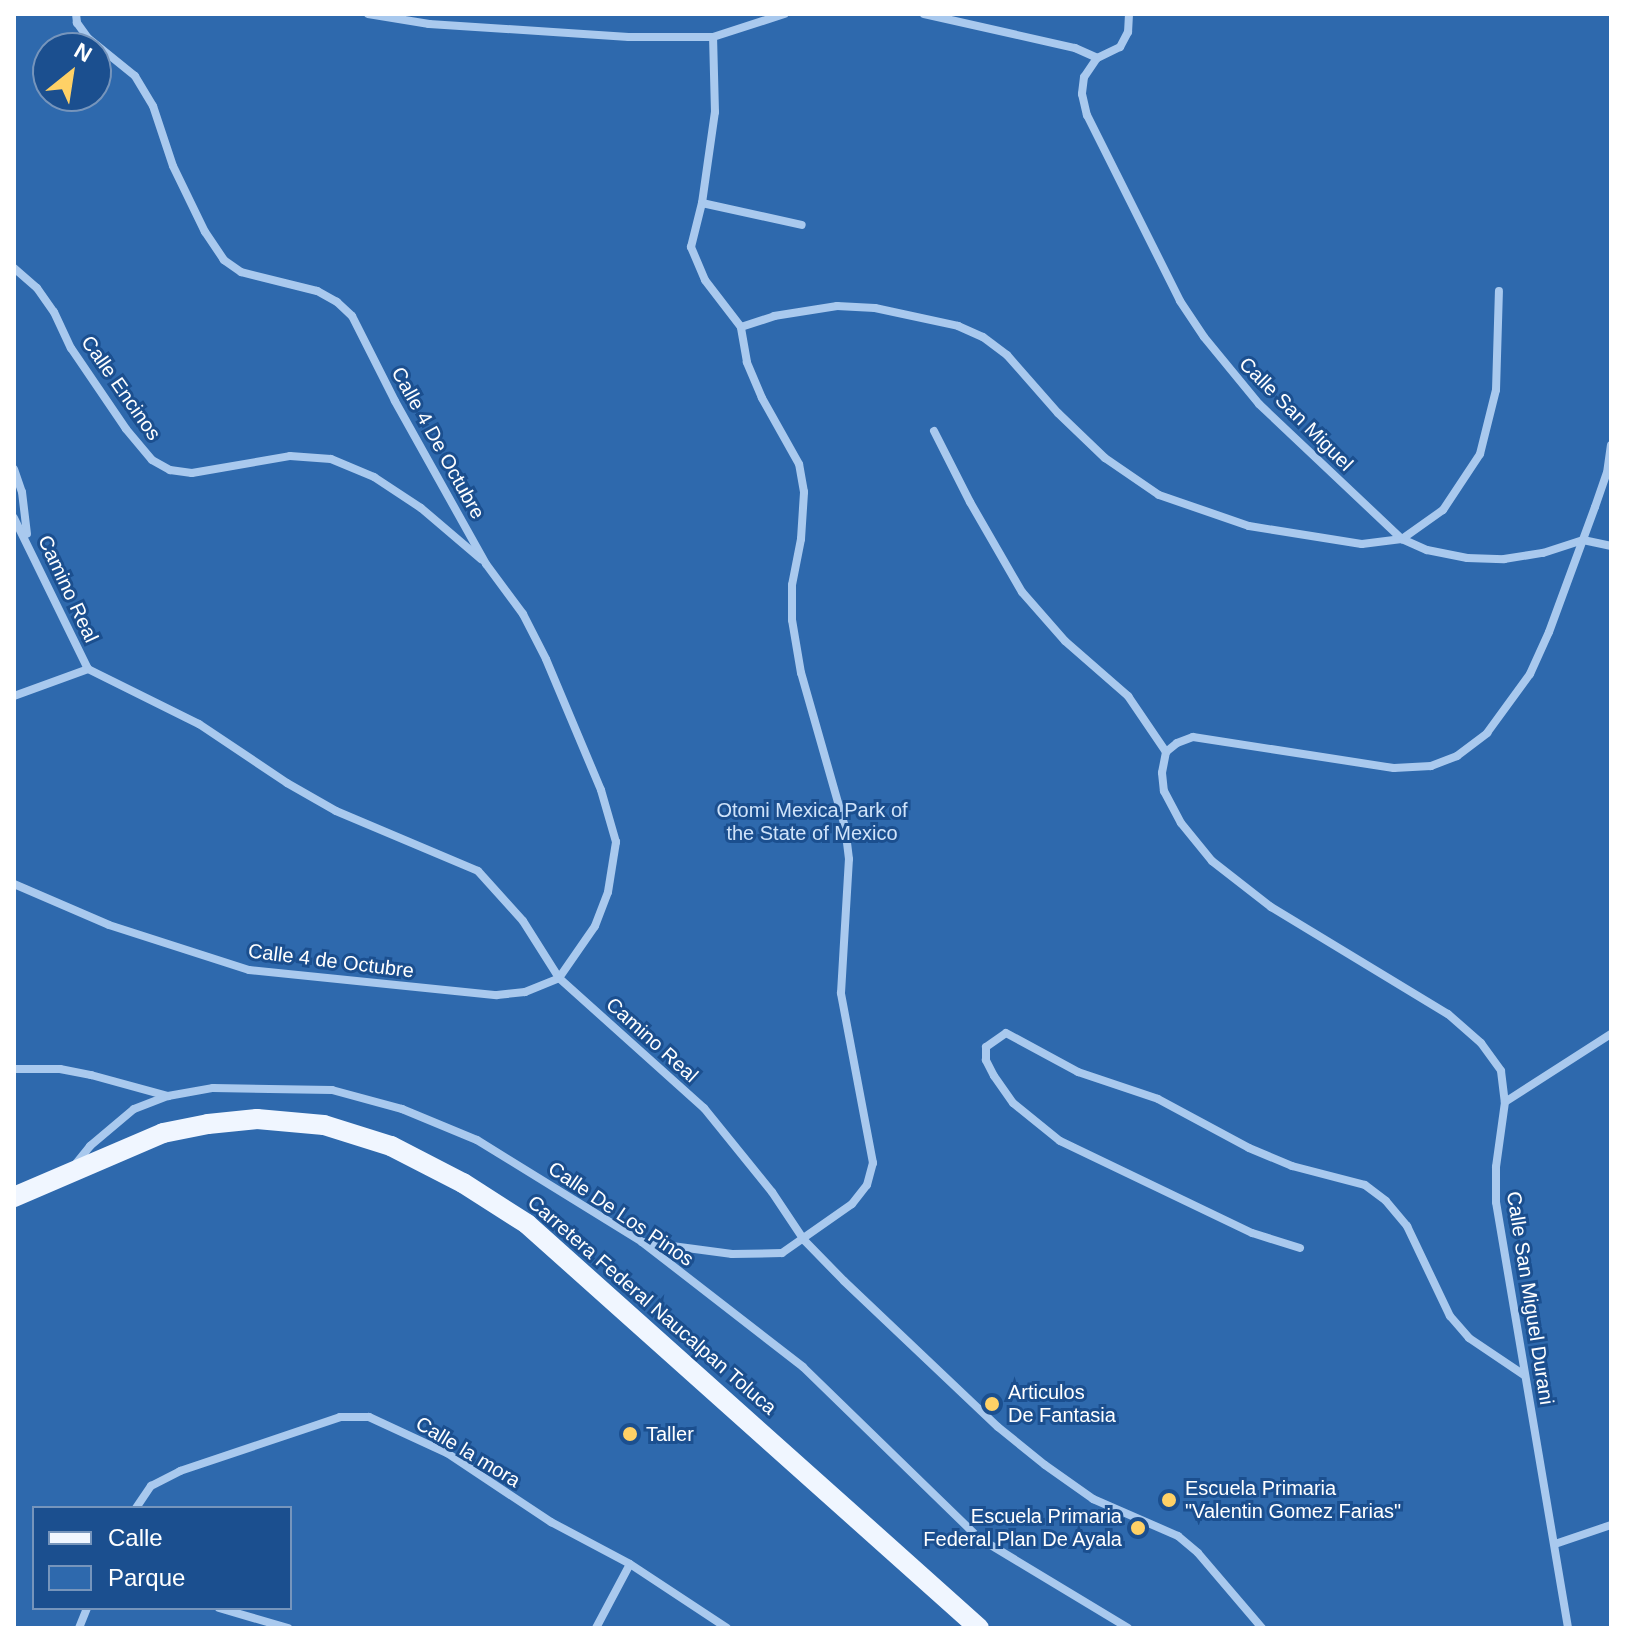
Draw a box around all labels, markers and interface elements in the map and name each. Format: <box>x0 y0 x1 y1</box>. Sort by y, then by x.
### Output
north arrow <box>32 32 112 112</box>
text: N <box>70 38 96 67</box>
street label: Calle Encinos <box>76 331 166 445</box>
street label: Calle San Miguel <box>1234 352 1358 476</box>
street label: Calle 4 De Octubre <box>386 363 490 523</box>
street label: Camino Real <box>33 532 103 646</box>
park label: Otomi Mexica Park of the State of Mexico <box>716 798 908 845</box>
street label: Calle 4 de Octubre <box>247 939 415 983</box>
street label: Camino Real <box>601 992 703 1088</box>
street label: Calle De Los Pinos <box>544 1156 698 1272</box>
street label: Carretera Federal Naucalpan Toluca <box>522 1190 782 1420</box>
street label: Calle San Miguel Durani <box>1501 1190 1559 1406</box>
place label: Articulos De Fantasia <box>1008 1380 1116 1427</box>
marker: Articulos De Fantasia <box>983 1395 1001 1413</box>
street label: Calle la mora <box>411 1411 525 1493</box>
place label: Taller <box>646 1422 694 1446</box>
marker: Taller <box>621 1425 639 1443</box>
place label: Escuela Primaria "Valentin Gomez Farias" <box>1185 1476 1401 1523</box>
marker: Escuela Primaria "Valentin Gomez Farias" <box>1160 1491 1178 1509</box>
place label: Escuela Primaria Federal Plan De Ayala <box>922 1504 1122 1551</box>
legend <box>32 1506 292 1610</box>
marker: Escuela Primaria Federal Plan De Ayala <box>1129 1519 1147 1537</box>
text: Calle <box>108 1524 163 1551</box>
text: Parque <box>108 1564 185 1591</box>

